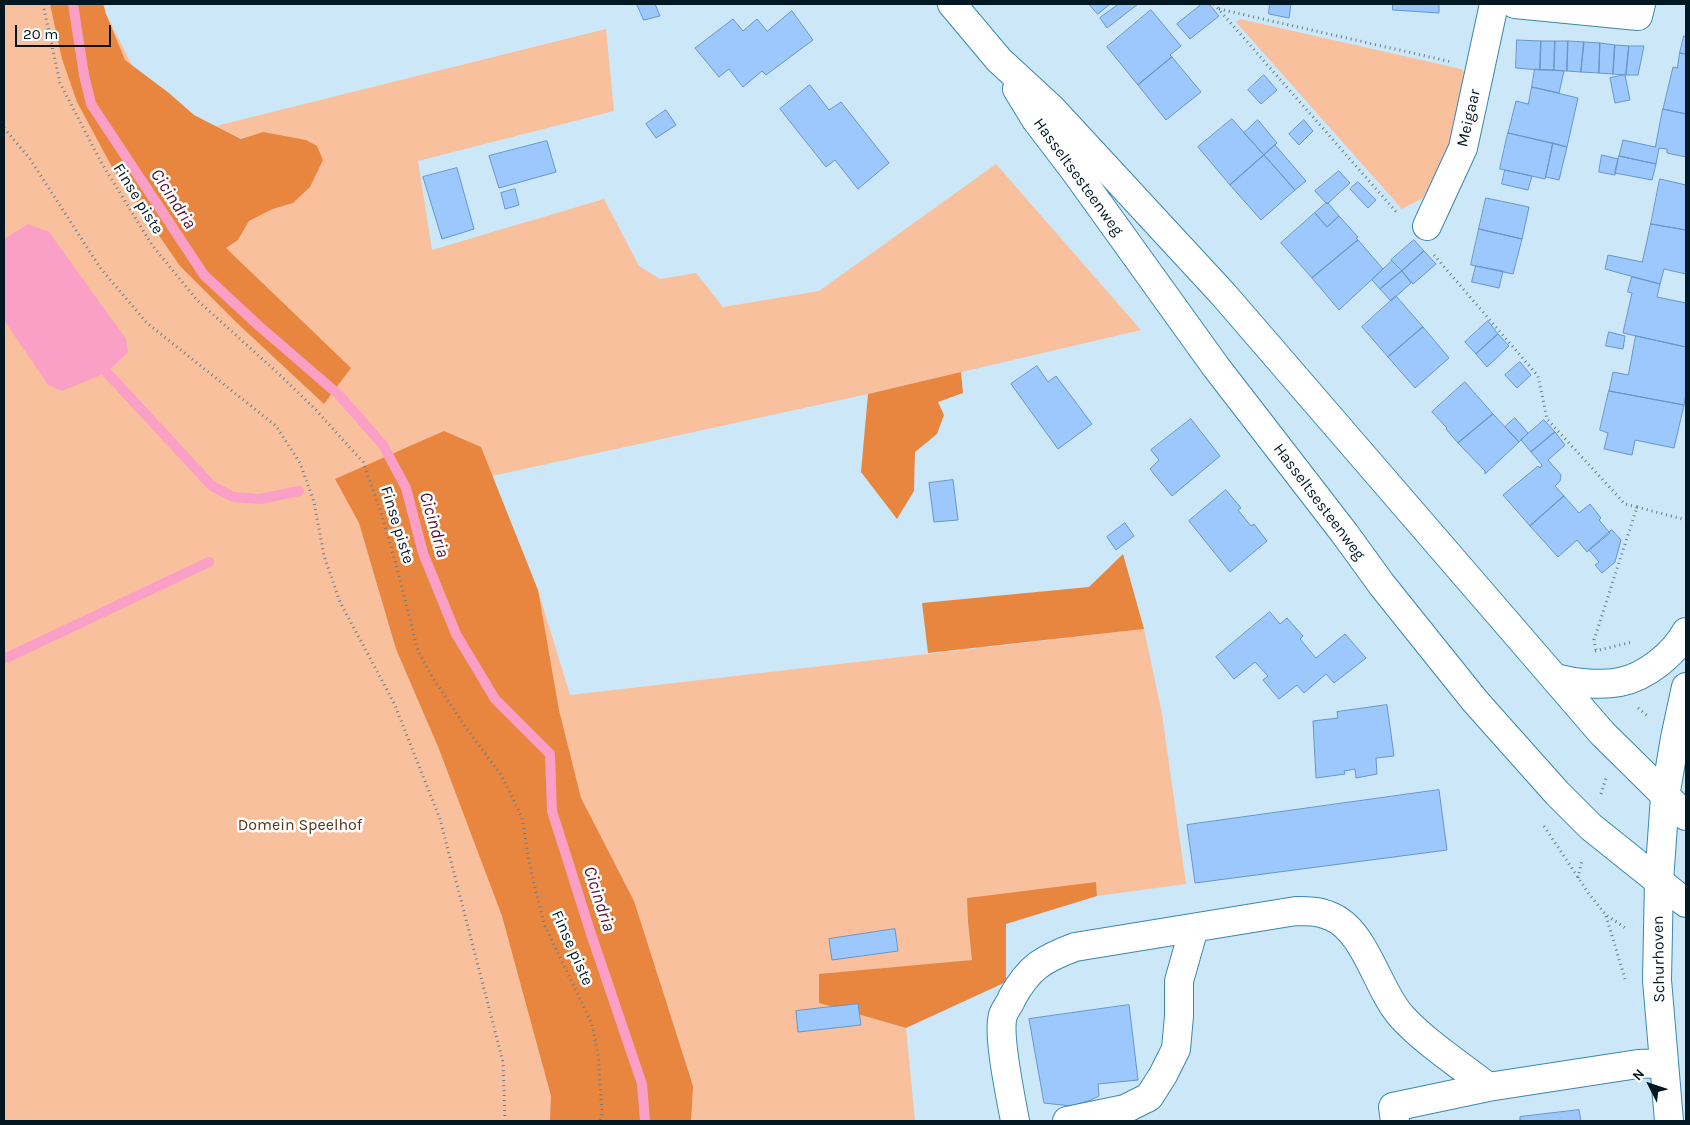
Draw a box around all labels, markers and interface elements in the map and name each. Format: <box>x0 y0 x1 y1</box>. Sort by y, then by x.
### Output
scale bar <box>18 15 114 47</box>
text: 20 m <box>23 25 58 43</box>
street label: Meigaar <box>1453 87 1485 149</box>
street label: Hasseltsesteenweg <box>1029 114 1127 240</box>
street label: Finse piste <box>109 160 167 238</box>
water label: Cicindria <box>146 165 200 233</box>
street label: Hasseltsesteenweg <box>1269 440 1369 564</box>
street label: Finse piste <box>376 484 418 566</box>
water label: Cicindria <box>414 490 454 560</box>
park label: Domein Speelhof <box>238 815 362 835</box>
water label: Cicindria <box>578 864 620 934</box>
street label: Finse piste <box>547 908 597 988</box>
street label: Schurhoven <box>1649 915 1669 1003</box>
north arrow <box>1625 1060 1675 1110</box>
text: N <box>1629 1065 1648 1084</box>

